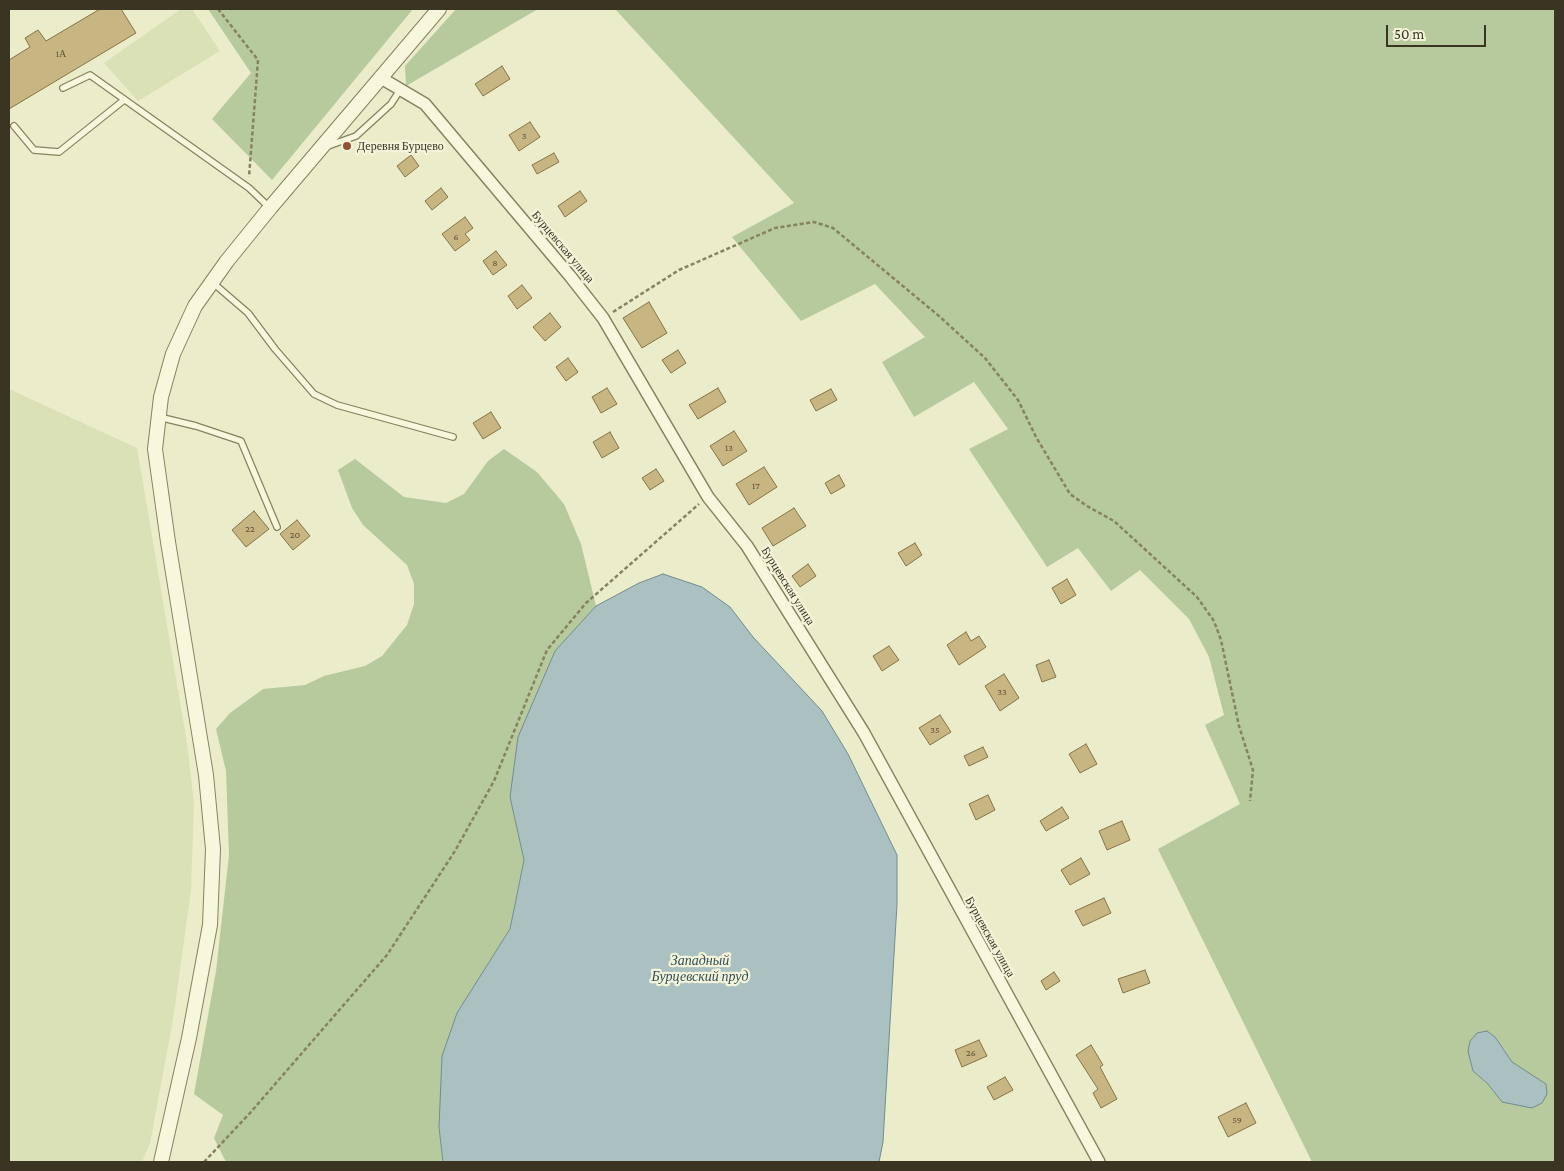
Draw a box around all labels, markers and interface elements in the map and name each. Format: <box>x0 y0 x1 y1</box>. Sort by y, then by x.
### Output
scale bar <box>1389 15 1489 47</box>
text: 50 m <box>1394 26 1424 42</box>
house number: 1А <box>56 48 66 60</box>
house number: 3 <box>522 130 526 142</box>
place label: Деревня Бурцево <box>357 139 444 153</box>
marker: Деревня Бурцево <box>341 140 353 152</box>
street label: Бурцевская улица <box>529 208 597 286</box>
house number: 6 <box>453 231 459 243</box>
house number: 8 <box>492 257 498 269</box>
house number: 13 <box>725 442 733 454</box>
house number: 17 <box>752 480 760 492</box>
house number: 22 <box>245 523 255 535</box>
house number: 20 <box>290 529 300 541</box>
street label: Бурцевская улица <box>758 544 818 628</box>
house number: 33 <box>997 686 1007 698</box>
house number: 35 <box>930 724 940 736</box>
street label: Бурцевская улица <box>962 894 1018 980</box>
water label: Западный Бурцевский пруд <box>651 953 749 986</box>
house number: 26 <box>966 1047 976 1059</box>
house number: 59 <box>1232 1114 1242 1126</box>

